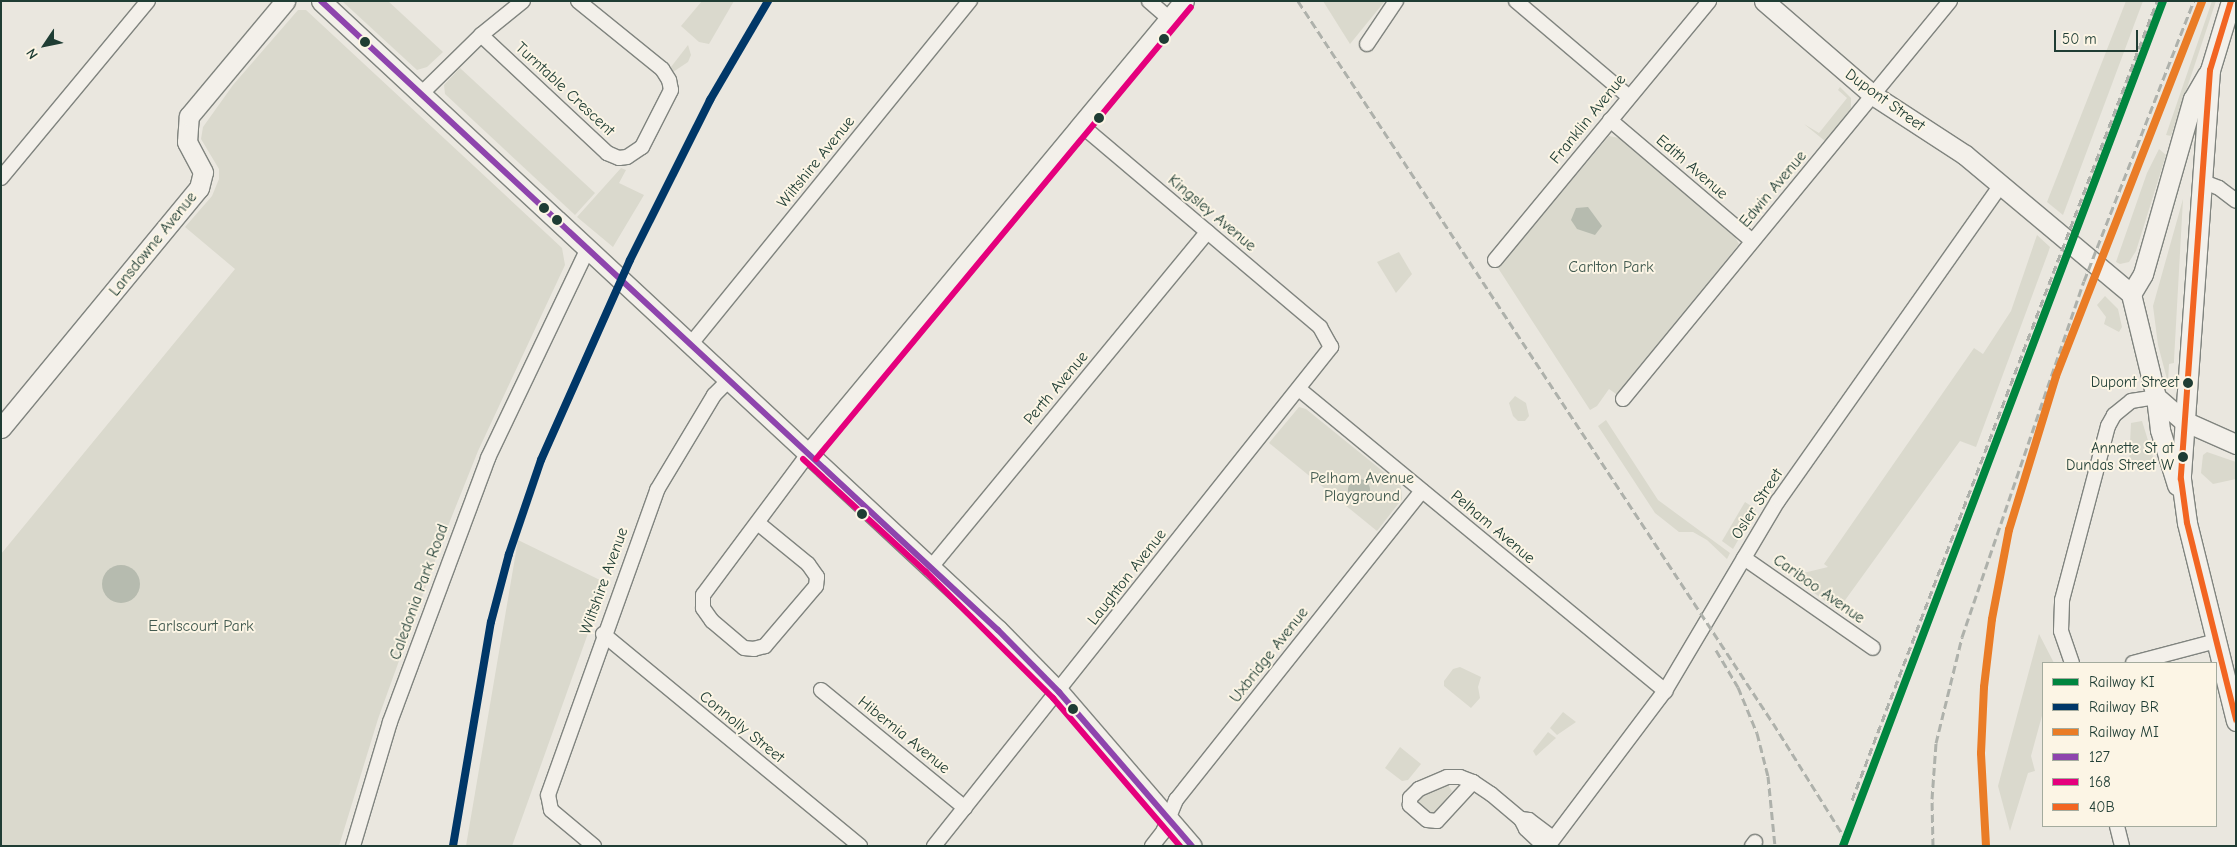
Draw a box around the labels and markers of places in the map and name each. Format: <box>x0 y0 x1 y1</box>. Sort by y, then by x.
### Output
unlabelled marker <box>1159 34 1169 44</box>
unlabelled marker <box>360 37 370 47</box>
unlabelled marker <box>1094 113 1104 123</box>
unlabelled marker <box>539 203 549 213</box>
unlabelled marker <box>552 215 562 225</box>
place label: Dupont Street <box>2091 374 2179 392</box>
marker: Dupont Street <box>2183 378 2193 388</box>
place label: Annette St at Dundas Street W <box>2066 439 2174 474</box>
marker: Annette St at Dundas Street W <box>2178 452 2188 462</box>
unlabelled marker <box>857 509 867 519</box>
unlabelled marker <box>1068 704 1078 714</box>

